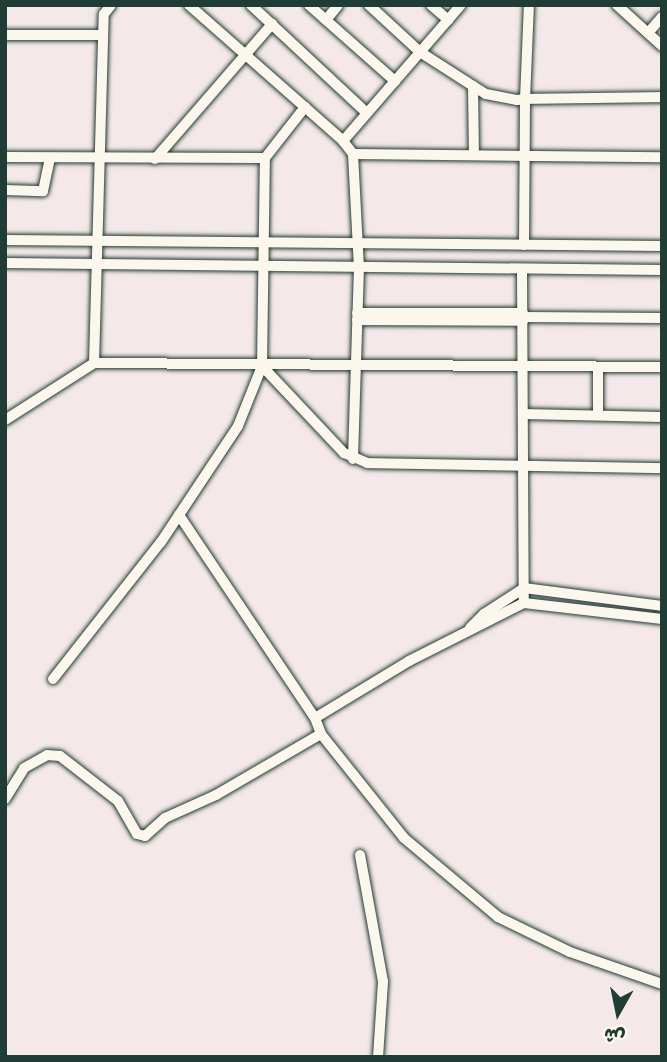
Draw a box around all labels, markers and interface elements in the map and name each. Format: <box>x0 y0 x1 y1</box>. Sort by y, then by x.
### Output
north arrow <box>583 978 653 1048</box>
text: ش <box>602 1019 627 1049</box>

